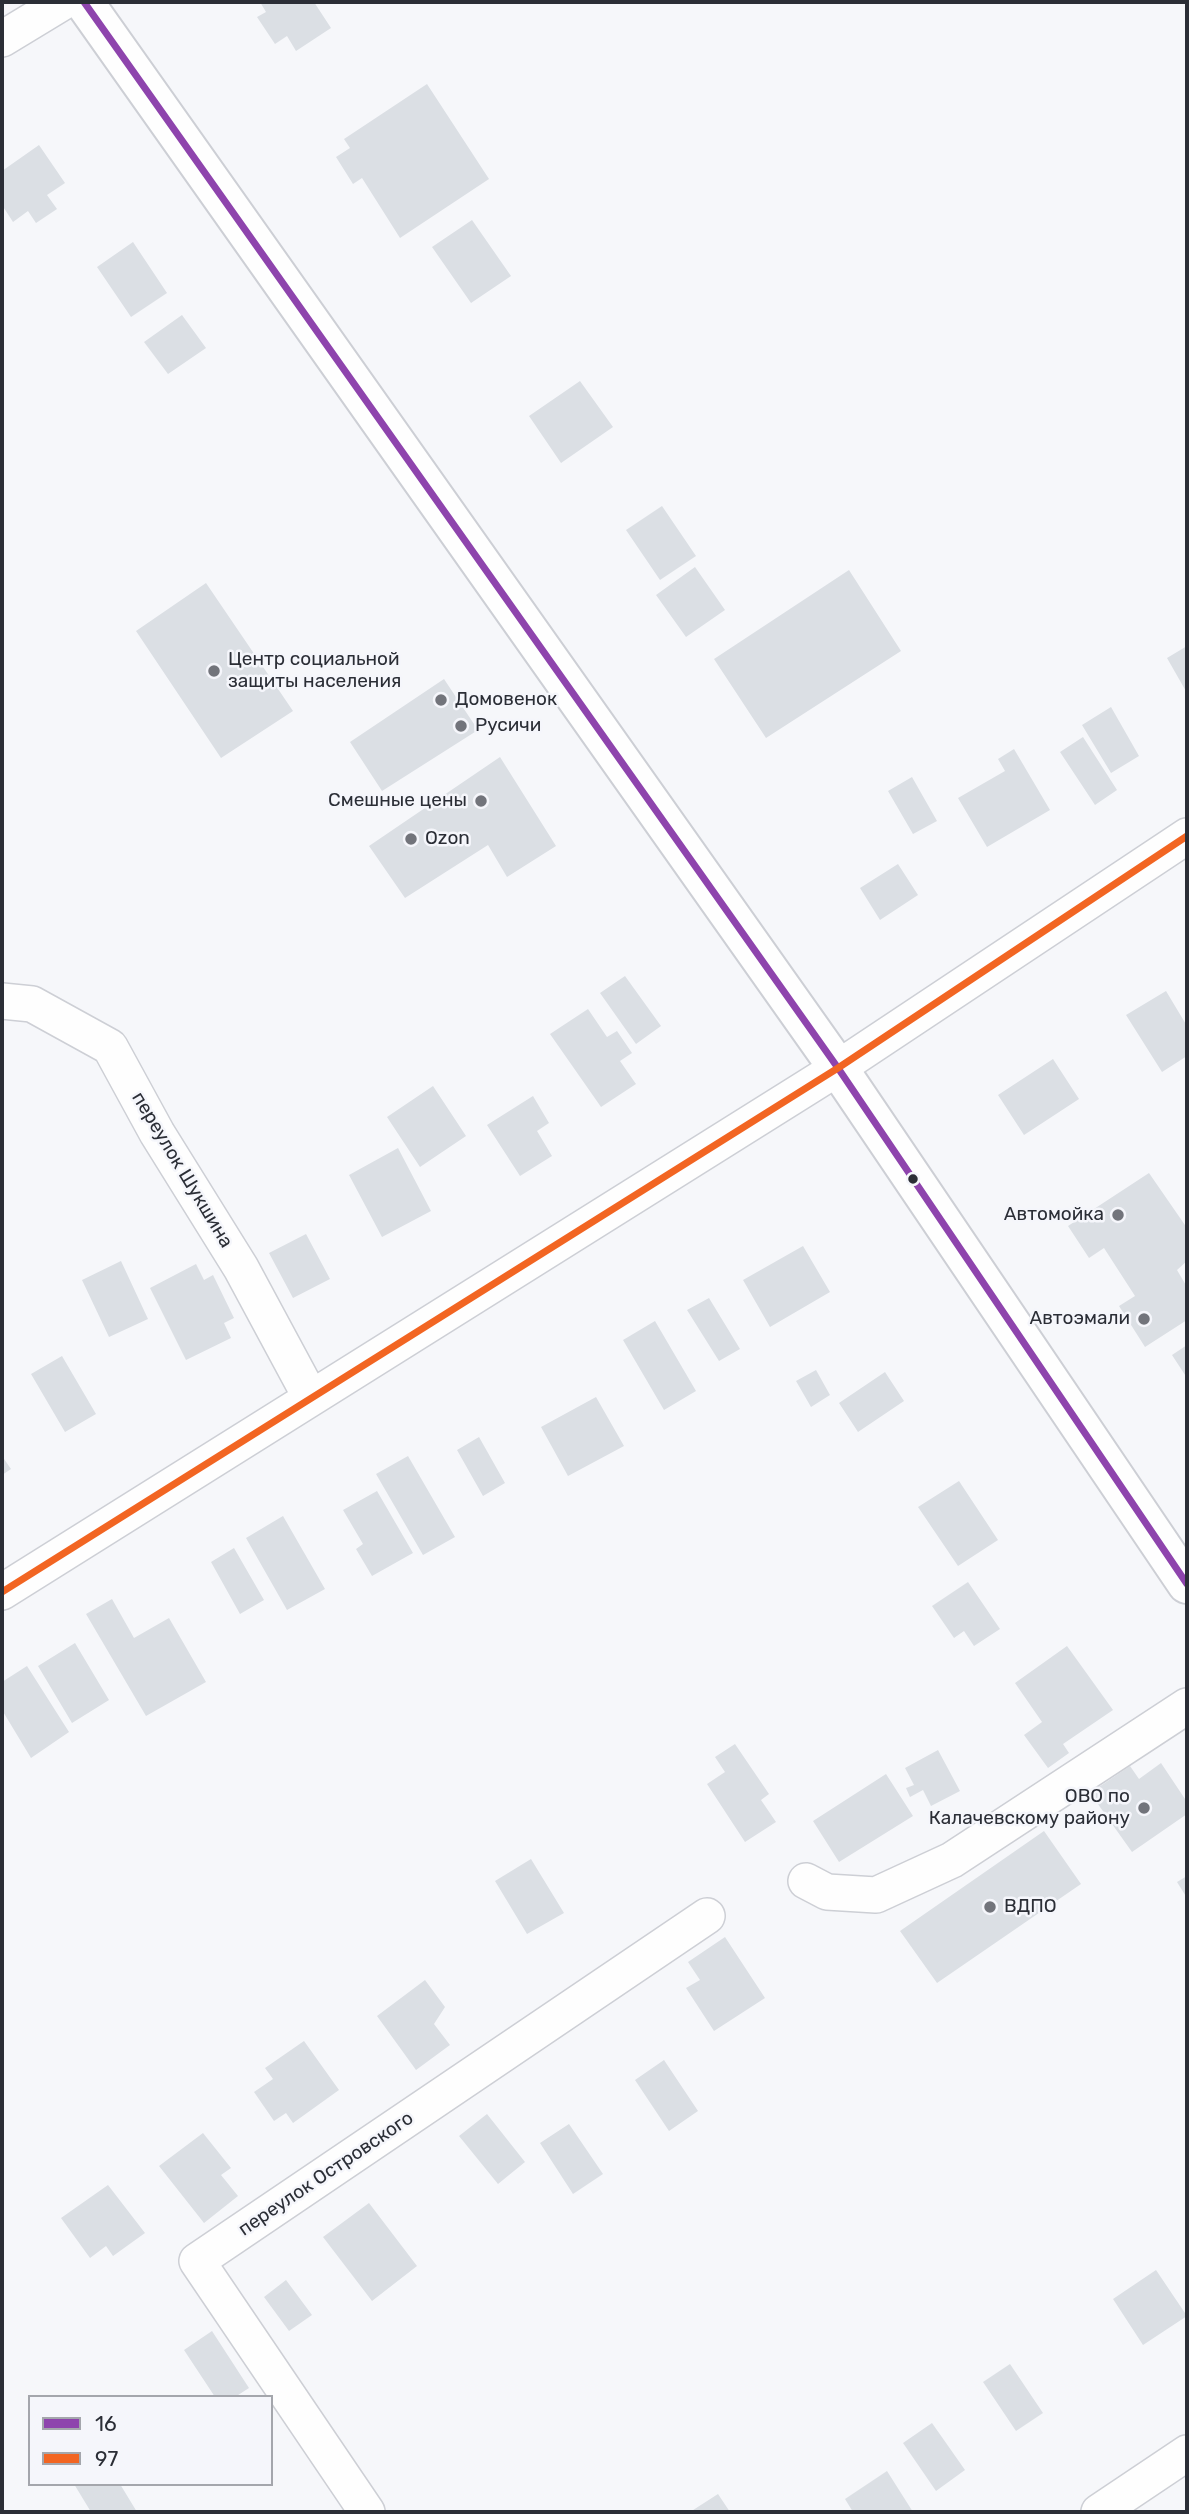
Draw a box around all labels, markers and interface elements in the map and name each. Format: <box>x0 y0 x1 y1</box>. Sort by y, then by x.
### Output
place label: Центр социальной защиты населения <box>228 649 401 693</box>
marker: Центр социальной защиты населения <box>206 663 222 679</box>
place label: Домовенок <box>455 689 557 711</box>
marker: Домовенок <box>433 692 449 708</box>
place label: Русичи <box>475 715 541 737</box>
marker: Русичи <box>453 718 469 734</box>
place label: Смешные цены <box>328 790 467 812</box>
marker: Смешные цены <box>473 793 489 809</box>
place label: Ozon <box>425 828 470 850</box>
marker: Ozon <box>403 831 419 847</box>
street label: переулок Шукшина <box>127 1088 237 1252</box>
unlabelled marker <box>906 1172 920 1186</box>
place label: Автомойка <box>1004 1204 1104 1226</box>
marker: Автомойка <box>1110 1207 1126 1223</box>
place label: Автоэмали <box>1029 1308 1130 1330</box>
marker: Автоэмали <box>1136 1311 1152 1327</box>
place label: ОВО по Калачевскому району <box>929 1786 1130 1830</box>
marker: ОВО по Калачевскому району <box>1136 1800 1152 1816</box>
place label: ВДПО <box>1004 1896 1057 1918</box>
marker: ВДПО <box>982 1899 998 1915</box>
street label: переулок Островского <box>234 2107 418 2241</box>
legend <box>28 2395 273 2486</box>
text: 16 <box>95 2411 117 2436</box>
text: 97 <box>95 2446 118 2471</box>

